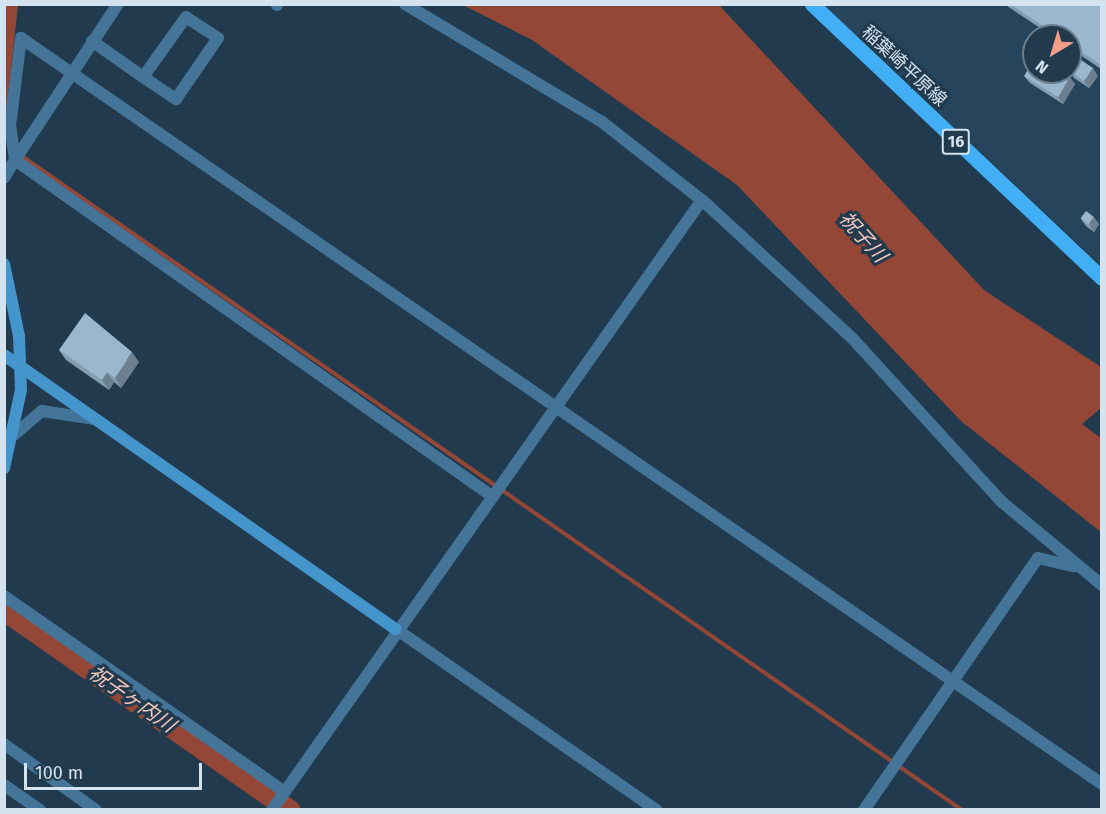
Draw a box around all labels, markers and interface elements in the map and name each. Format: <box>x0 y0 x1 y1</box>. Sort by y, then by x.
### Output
street label: 稲葉崎平原線 <box>857 21 951 111</box>
north arrow <box>1022 24 1082 84</box>
text: N <box>1032 56 1052 78</box>
road number: 16 <box>941 129 971 155</box>
water label: 祝子川 <box>834 207 892 267</box>
water label: 祝子ヶ内川 <box>84 660 180 738</box>
scale bar <box>27 751 206 789</box>
text: 100 m <box>35 762 83 784</box>

